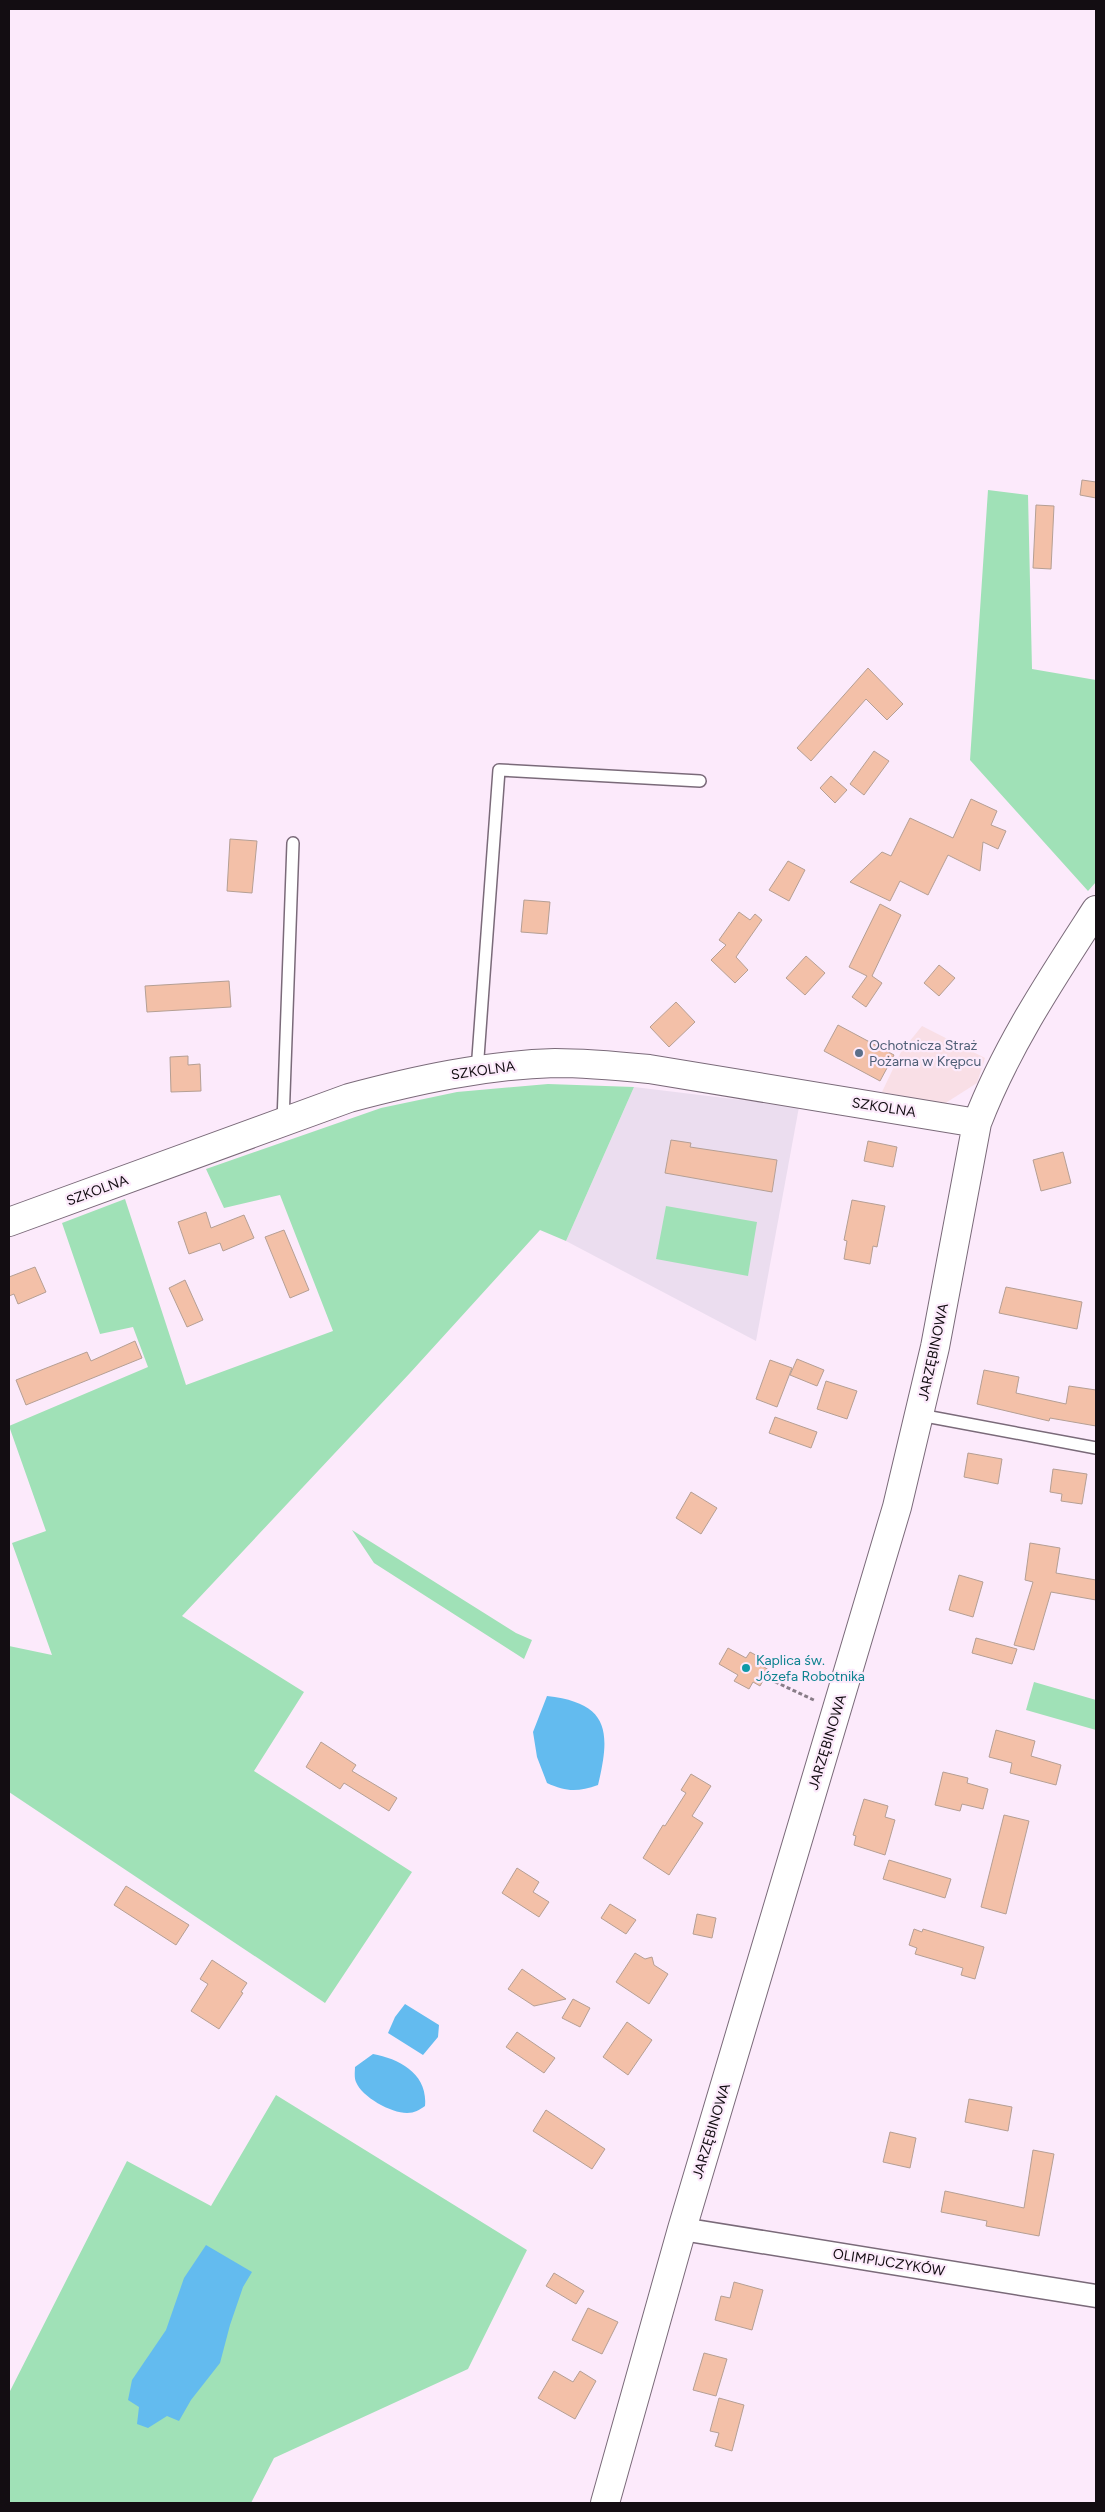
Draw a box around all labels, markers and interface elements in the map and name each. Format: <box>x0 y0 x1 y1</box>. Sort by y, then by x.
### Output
place label: Ochotnicza Straż Pożarna w Krępcu <box>869 1037 981 1070</box>
marker: Ochotnicza Straż Pożarna w Krępcu <box>853 1047 865 1059</box>
street label: SZKOLNA <box>450 1058 517 1083</box>
street label: SZKOLNA <box>851 1094 918 1121</box>
street label: SZKOLNA <box>64 1171 131 1210</box>
street label: JARZĘBINOWA <box>915 1301 952 1402</box>
place label: Kaplica św. Józefa Robotnika <box>756 1652 865 1685</box>
marker: Kaplica św. Józefa Robotnika <box>740 1662 752 1674</box>
street label: JARZĘBINOWA <box>805 1692 850 1792</box>
street label: JARZĘBINOWA <box>689 2081 734 2181</box>
street label: OLIMPIJCZYKÓW <box>832 2245 947 2280</box>

